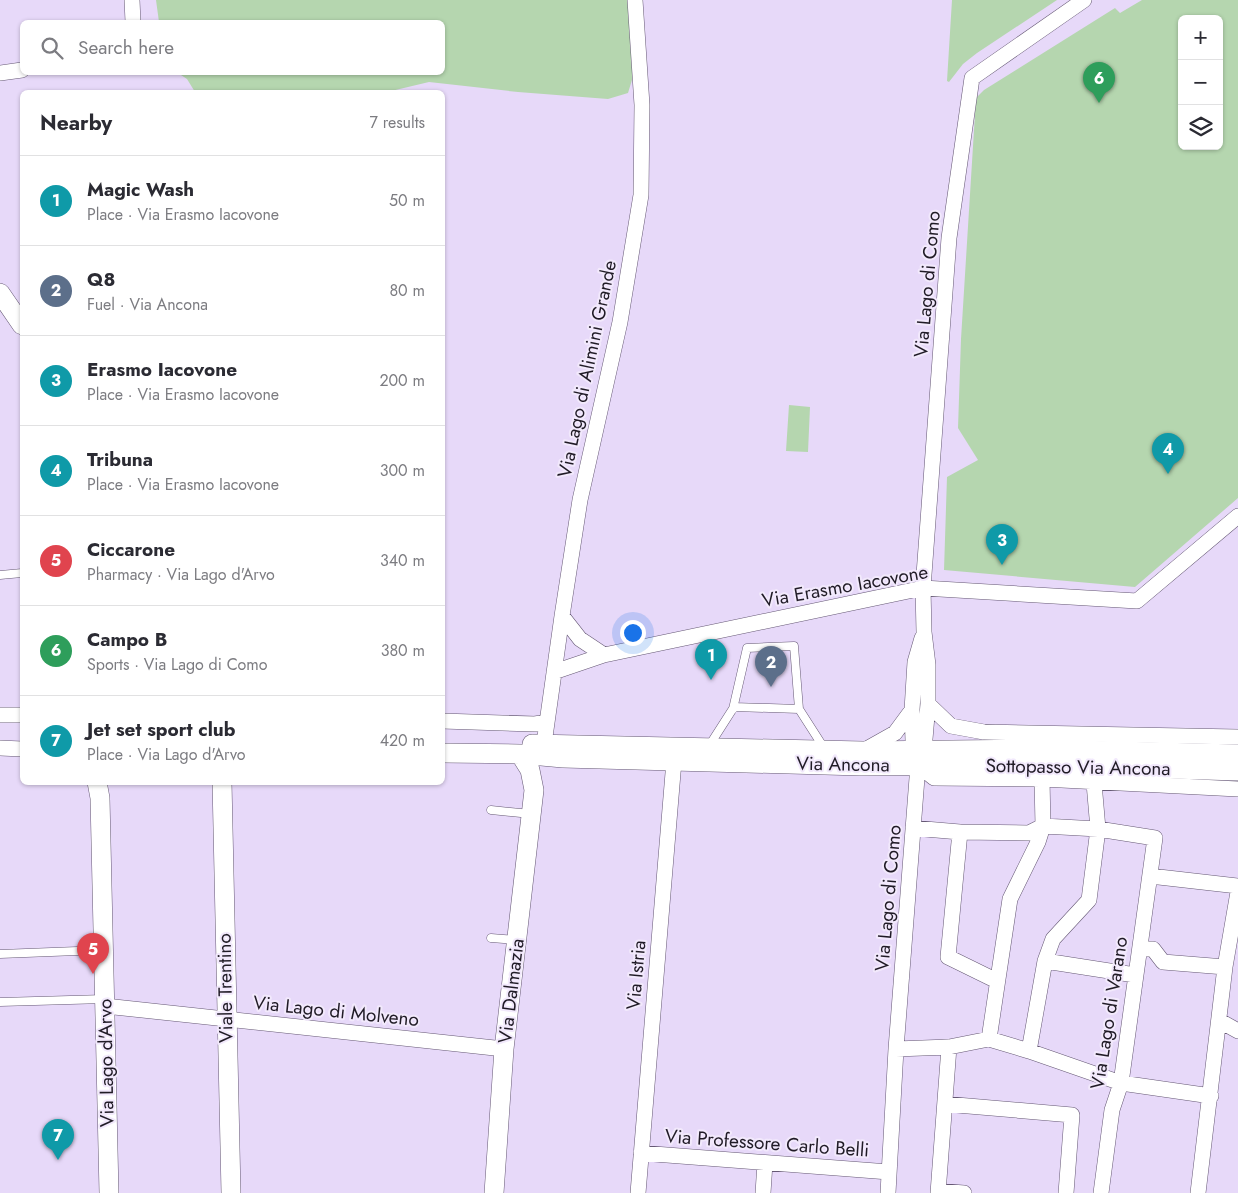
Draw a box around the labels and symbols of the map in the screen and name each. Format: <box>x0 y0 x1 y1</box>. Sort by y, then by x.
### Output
pin: 6 <box>1083 62 1115 103</box>
street label: Via Lago di Como <box>907 210 947 358</box>
street label: Via Lago di Alimini Grande <box>551 258 623 480</box>
pin: 4 <box>1152 433 1184 474</box>
pin: 3 <box>986 524 1018 565</box>
street label: Via Erasmo Iacovone <box>760 558 930 614</box>
your location <box>620 620 646 646</box>
pin: 1 <box>695 639 727 680</box>
pin: 2 <box>755 646 787 687</box>
street label: Via Ancona <box>796 750 890 778</box>
street label: Sottopasso Via Ancona <box>985 752 1171 782</box>
street label: Via Lago di Como <box>868 824 908 972</box>
pin: 5 <box>77 933 109 974</box>
street label: Viale Trentino <box>211 933 239 1043</box>
street label: Via Lago di Varano <box>1084 935 1134 1091</box>
street label: Via Dalmazia <box>491 937 531 1045</box>
street label: Via Istria <box>620 939 652 1011</box>
street label: Via Lago di Molveno <box>252 989 420 1033</box>
street label: Via Lago d'Arvo <box>91 999 121 1127</box>
pin: 7 <box>42 1119 74 1160</box>
street label: Via Professore Carlo Belli <box>664 1122 870 1164</box>

